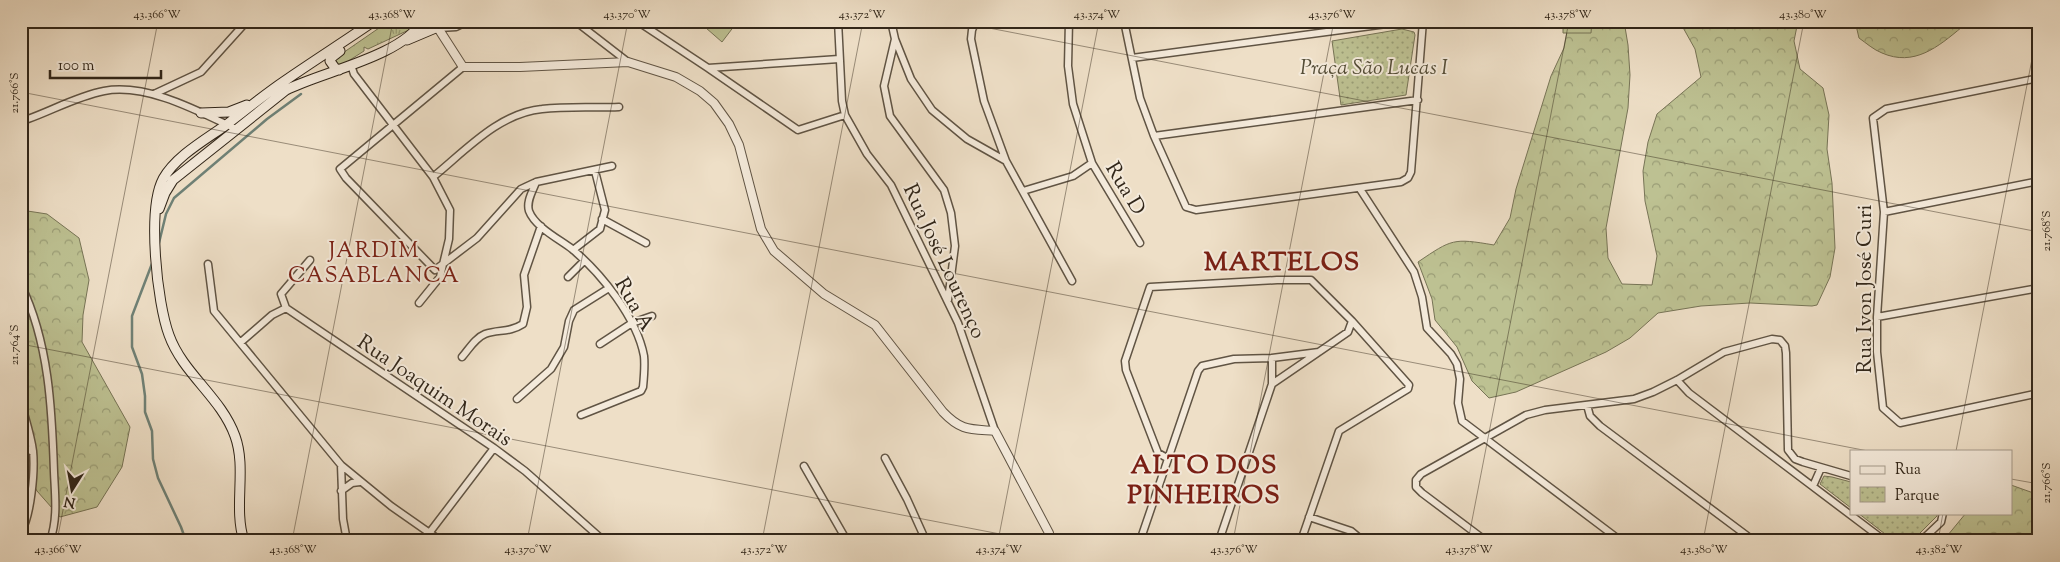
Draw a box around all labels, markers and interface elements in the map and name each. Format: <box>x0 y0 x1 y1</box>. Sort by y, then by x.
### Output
text: 43.366°W <box>133 6 181 24</box>
text: 43.368°W <box>368 6 416 24</box>
text: 43.370°W <box>603 6 651 24</box>
text: 43.372°W <box>839 6 886 24</box>
text: 43.374°W <box>1074 6 1121 24</box>
text: 43.376°W <box>1308 6 1356 24</box>
text: 43.378°W <box>1544 6 1592 24</box>
text: 43.380°W <box>1779 6 1827 24</box>
scale bar <box>50 48 161 80</box>
park label: Praça São Lucas I <box>1300 54 1448 84</box>
text: 100 m <box>58 56 95 77</box>
text: 21.766°S <box>6 73 24 113</box>
street label: Rua D <box>1097 157 1152 221</box>
street label: Rua José Lourenço <box>894 179 992 344</box>
street label: Rua Ivon José Curi <box>1851 204 1881 374</box>
text: 21.768°S <box>2038 211 2056 251</box>
district label: JARDIM CASABLANCA <box>288 236 460 293</box>
district label: MARTELOS <box>1204 245 1360 282</box>
street label: Rua A <box>606 272 661 338</box>
text: 21.764°S <box>6 325 24 365</box>
street label: Rua Joaquim Morais <box>350 329 517 455</box>
district label: ALTO DOS PINHEIROS <box>1127 448 1281 515</box>
legend <box>1850 450 2012 514</box>
text: Rua <box>1895 460 1921 481</box>
text: 21.766°S <box>2038 463 2056 503</box>
north arrow <box>48 464 98 514</box>
text: Parque <box>1895 486 1939 507</box>
text: N <box>63 490 77 512</box>
text: 43.366°W <box>34 541 82 559</box>
text: 43.368°W <box>269 541 317 559</box>
text: 43.370°W <box>504 541 552 559</box>
text: 43.372°W <box>741 541 788 559</box>
text: 43.374°W <box>976 541 1023 559</box>
text: 43.376°W <box>1210 541 1258 559</box>
text: 43.378°W <box>1445 541 1493 559</box>
text: 43.380°W <box>1680 541 1728 559</box>
text: 43.382°W <box>1916 541 1963 559</box>

